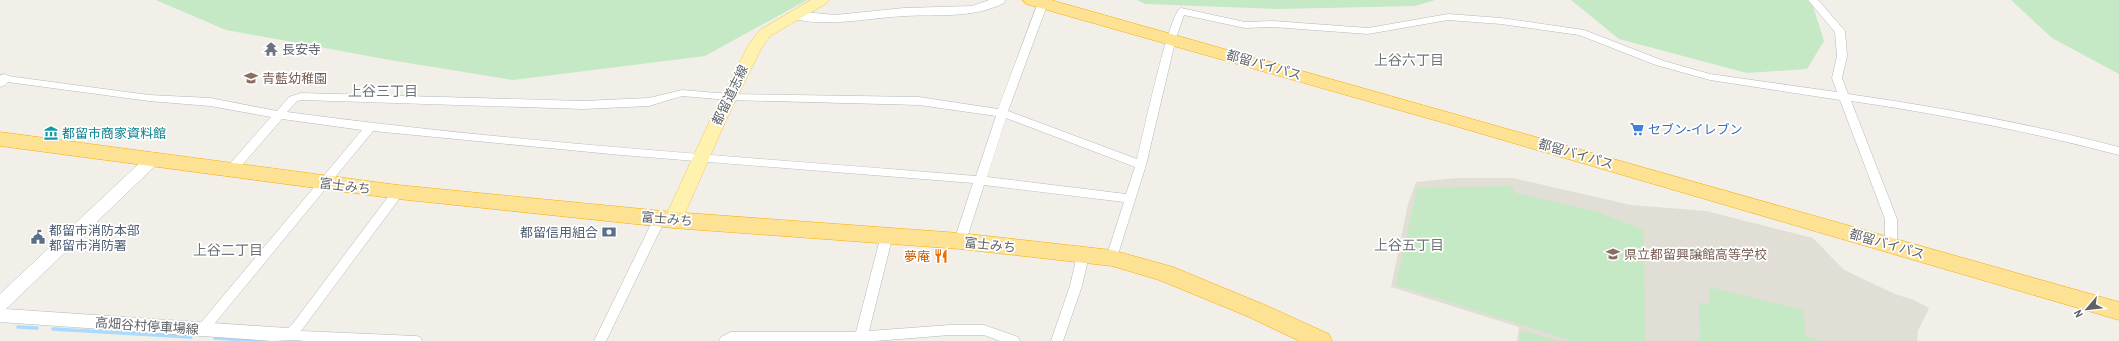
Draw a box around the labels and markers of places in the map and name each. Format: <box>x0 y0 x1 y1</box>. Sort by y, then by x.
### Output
temple icon: 長安寺 <box>263 41 279 57</box>
place label: 長安寺 <box>282 41 321 58</box>
school or university icon: 青藍幼稚園 <box>243 70 259 86</box>
place label: 青藍幼稚園 <box>262 70 327 87</box>
supermarket icon: セブン-イレブン <box>1629 121 1645 137</box>
place label: セブン-イレブン <box>1648 121 1743 138</box>
museum icon: 都留市商家資料館 <box>43 125 59 141</box>
place label: 都留市商家資料館 <box>62 125 166 142</box>
place label: 都留市消防本部 都留市消防署 <box>49 222 140 254</box>
place label: 都留信用組合 <box>520 224 598 241</box>
bank icon: 都留信用組合 <box>601 224 617 240</box>
public building icon: 都留市消防本部 都留市消防署 <box>30 229 46 245</box>
school or university icon: 県立都留興譲館高等学校 <box>1605 246 1621 262</box>
place label: 県立都留興譲館高等学校 <box>1624 246 1767 263</box>
place label: 夢庵 <box>904 248 930 265</box>
restaurant icon: 夢庵 <box>933 248 949 264</box>

